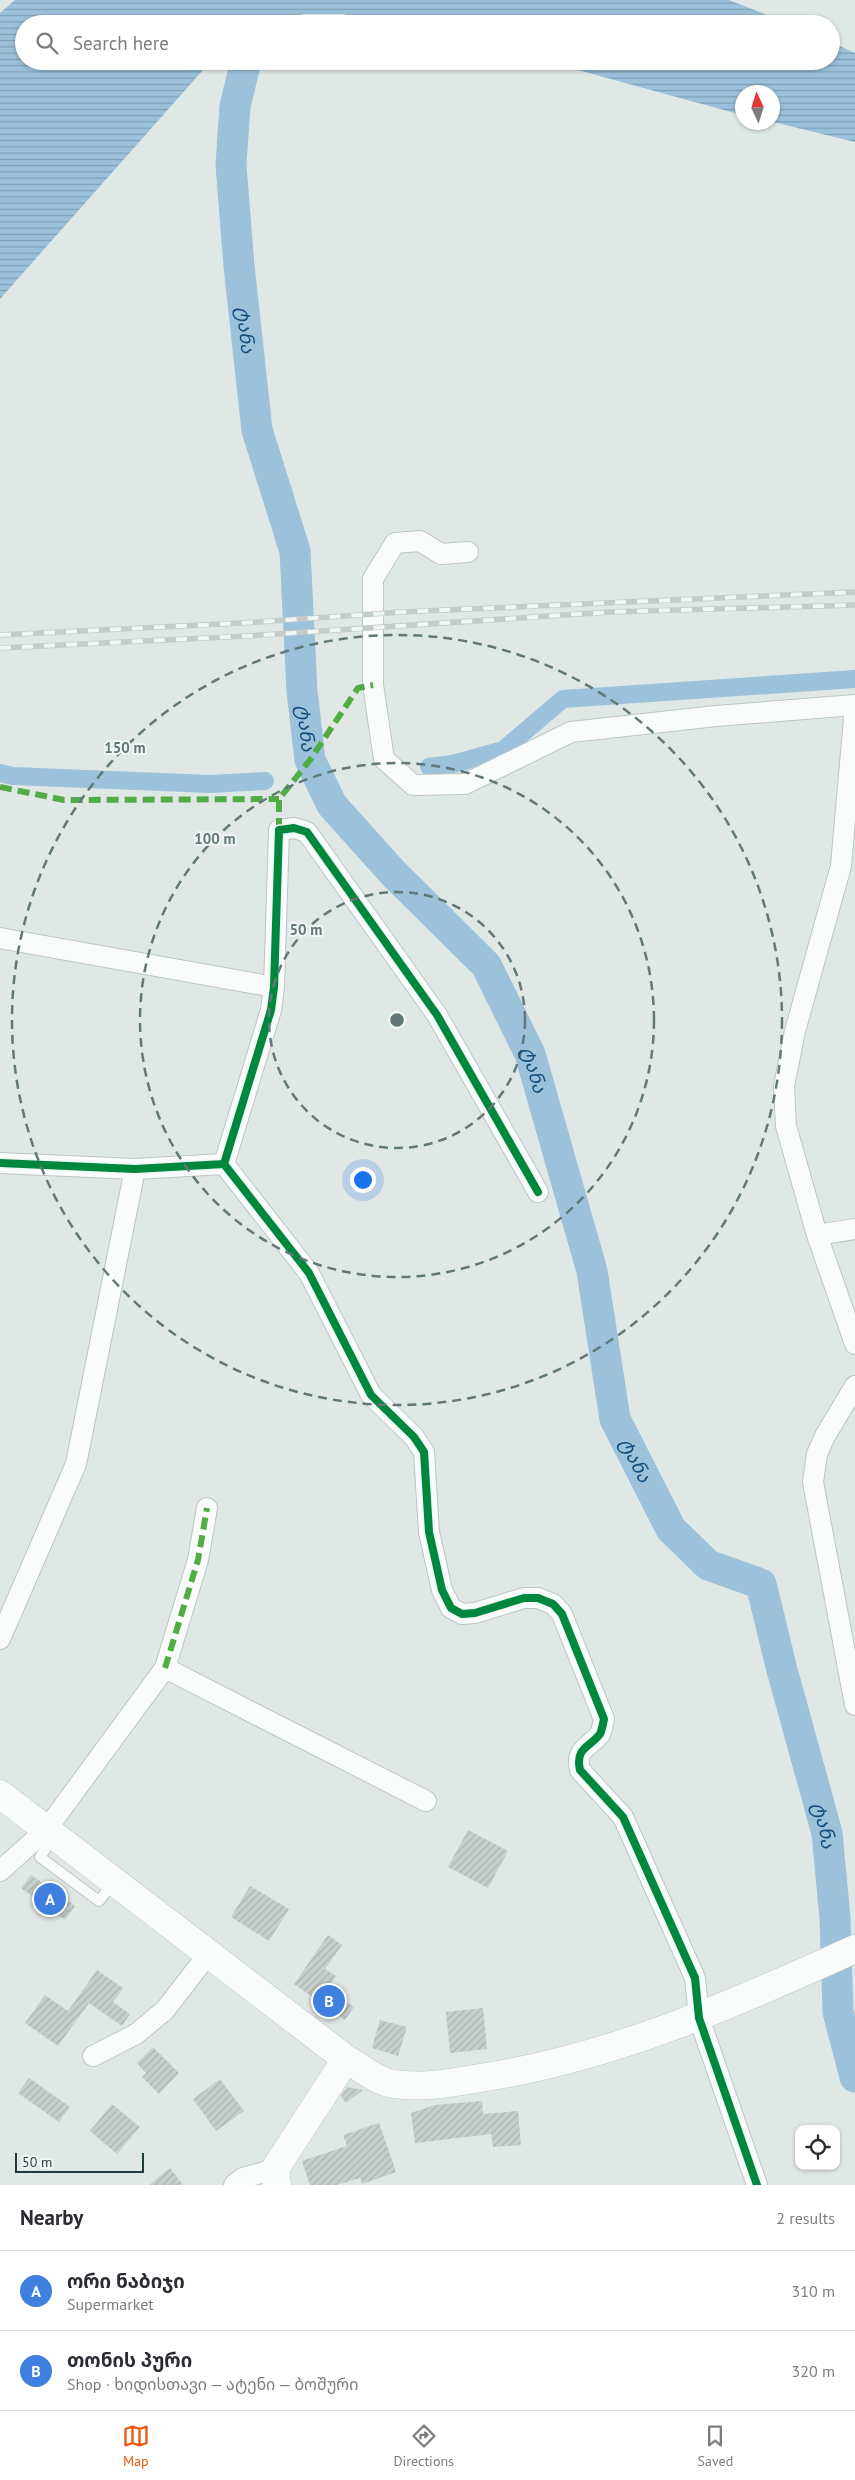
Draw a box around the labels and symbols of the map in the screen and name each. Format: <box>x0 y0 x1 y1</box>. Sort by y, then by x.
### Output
north arrow <box>735 85 780 130</box>
water label: ტანა <box>232 305 261 355</box>
water label: ტანა <box>292 703 321 753</box>
text: 150 m <box>104 738 146 757</box>
text: 100 m <box>194 829 236 848</box>
text: 50 m <box>290 920 322 939</box>
centre of rings <box>388 1011 406 1029</box>
water label: ტანა <box>516 1044 553 1096</box>
your location <box>350 1167 376 1193</box>
water label: ტანა <box>614 1433 657 1487</box>
water label: ტანა <box>807 1799 840 1850</box>
pin: A <box>34 1880 66 1918</box>
pin: B <box>313 1982 345 2020</box>
scale bar <box>15 2150 144 2173</box>

